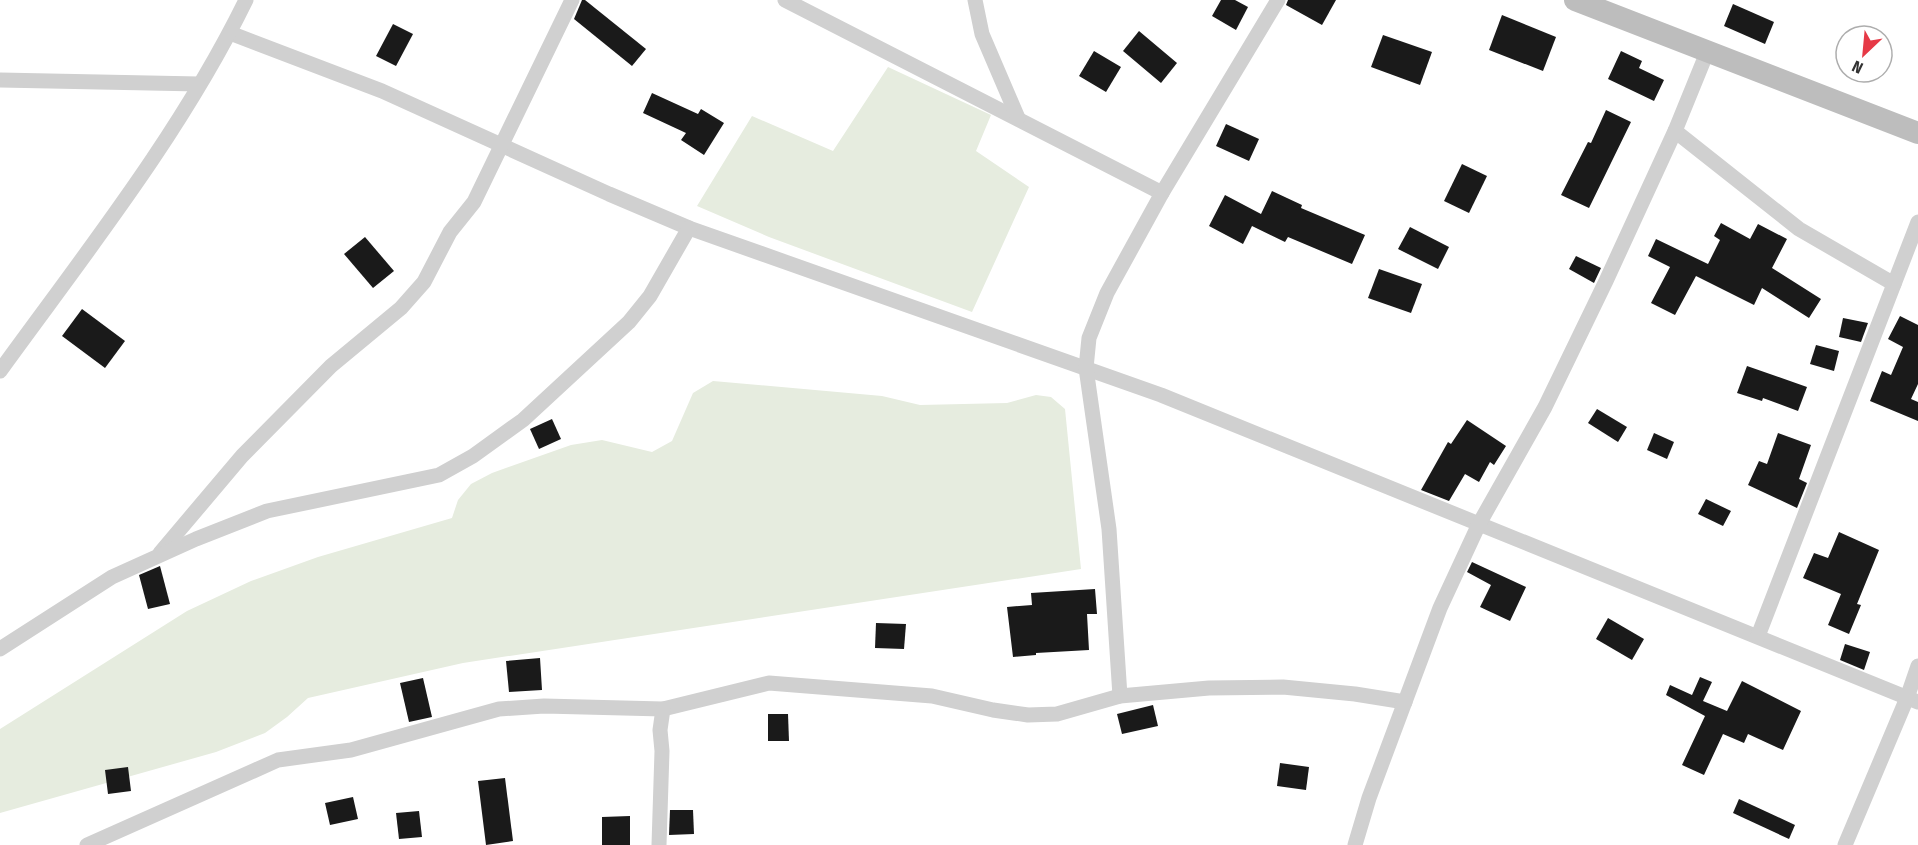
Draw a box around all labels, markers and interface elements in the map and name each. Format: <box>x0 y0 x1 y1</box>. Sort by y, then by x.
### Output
north arrow <box>1834 24 1894 84</box>
text: N <box>1849 56 1866 78</box>

